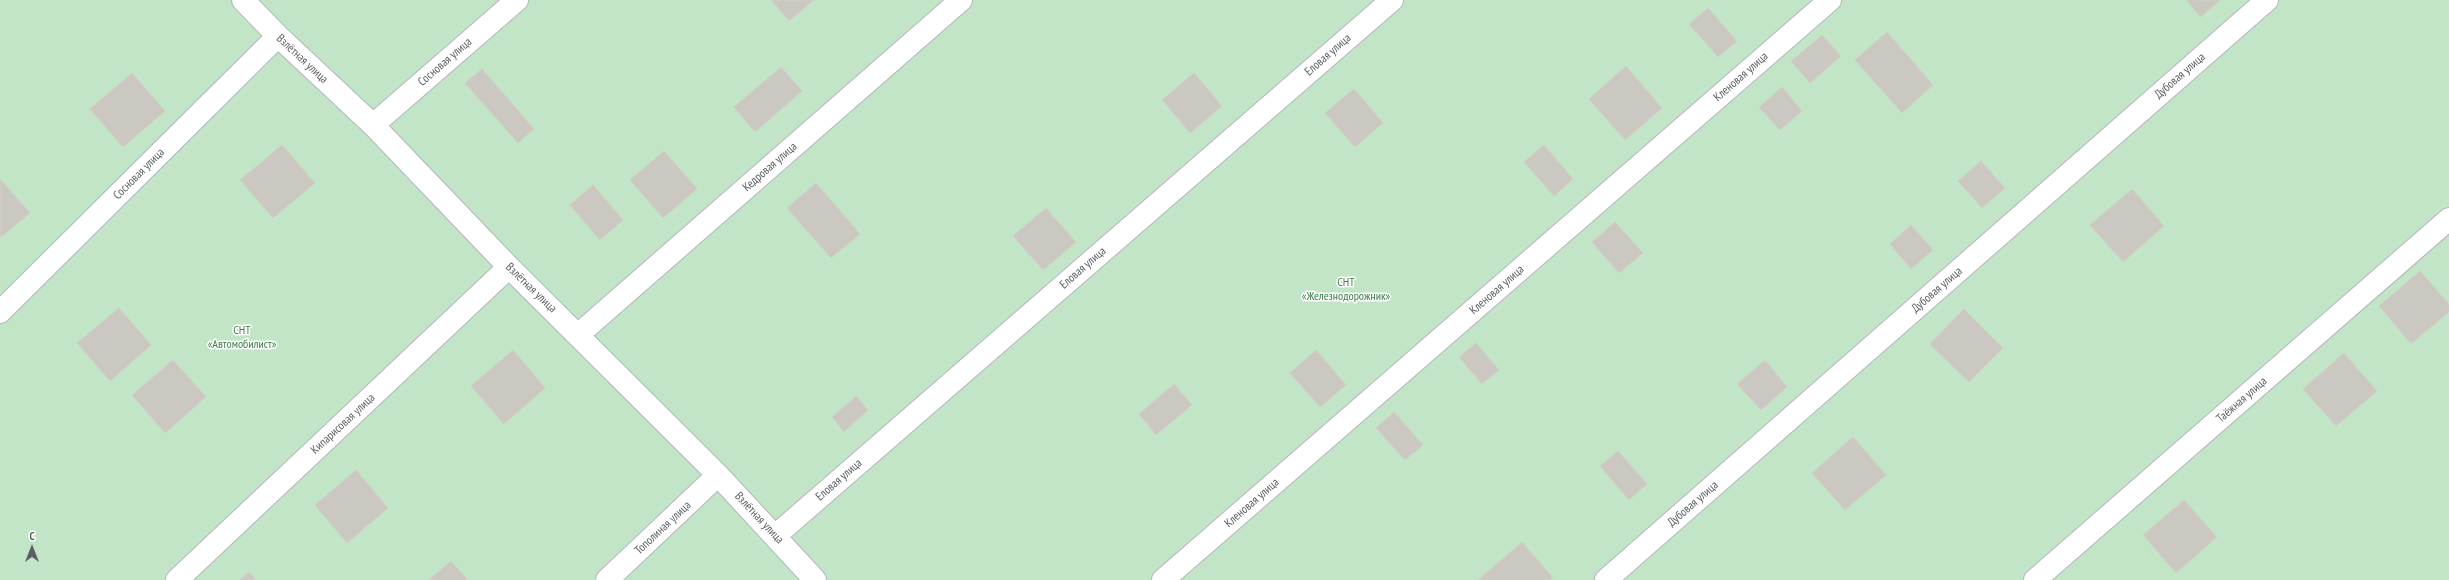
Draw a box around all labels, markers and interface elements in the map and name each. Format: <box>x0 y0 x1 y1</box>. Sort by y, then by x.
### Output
street label: Взлётная улица <box>273 31 331 87</box>
street label: Еловая улица <box>1302 31 1354 79</box>
street label: Сосновая улица <box>415 35 475 89</box>
street label: Кленовая улица <box>1711 49 1771 105</box>
street label: Дубовая улица <box>2152 50 2208 102</box>
street label: Кедровая улица <box>740 140 800 194</box>
street label: Сосновая улица <box>110 145 168 203</box>
street label: Еловая улица <box>1057 244 1109 292</box>
street label: Взлётная улица <box>502 260 560 316</box>
street label: Кленовая улица <box>1467 262 1527 318</box>
street label: Дубовая улица <box>1909 264 1965 316</box>
park label: СНТ «Железнодорожник» <box>1302 276 1390 304</box>
park label: СНТ «Автомобилист» <box>208 324 276 352</box>
street label: Таёжная улица <box>2214 374 2270 426</box>
street label: Кипарисовая улица <box>308 391 378 457</box>
street label: Еловая улица <box>813 456 865 504</box>
street label: Кленовая улица <box>1222 475 1282 531</box>
street label: Дубовая улица <box>1665 478 1721 530</box>
street label: Взлётная улица <box>731 489 787 547</box>
street label: Тополиная улица <box>632 498 694 558</box>
north arrow <box>12 528 52 568</box>
text: С <box>29 529 35 543</box>

